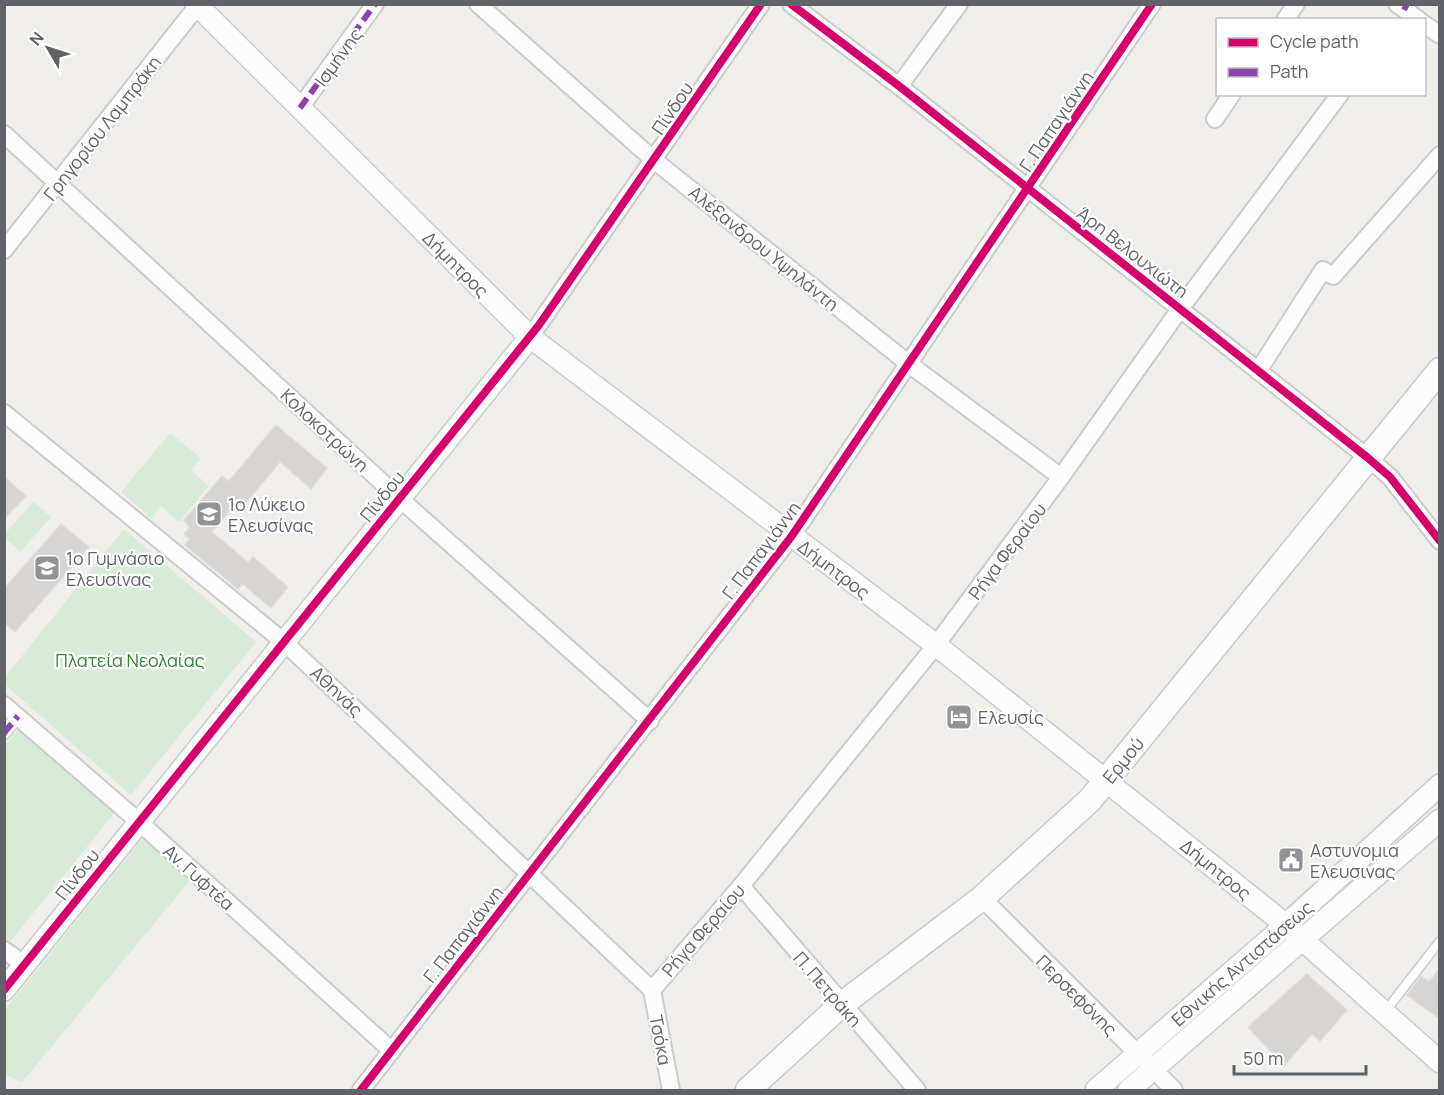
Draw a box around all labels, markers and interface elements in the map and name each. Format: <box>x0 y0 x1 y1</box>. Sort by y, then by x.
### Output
north arrow <box>18 18 78 78</box>
legend <box>1216 18 1426 96</box>
street label: Ισμήνης <box>309 23 367 91</box>
text: N <box>24 27 49 50</box>
text: Cycle path <box>1270 29 1359 53</box>
street label: Γρηγορίου Λαμπράκη <box>38 51 166 205</box>
text: Path <box>1270 59 1308 83</box>
street label: Γ. Παπαγιάννη <box>1013 66 1099 176</box>
street label: Πίνδου <box>646 77 698 139</box>
street label: Αλέξανδρου Υψηλάντη <box>684 180 844 316</box>
street label: Άρη Βελουχιώτη <box>1072 201 1194 303</box>
street label: Δήμητρος <box>418 226 494 302</box>
street label: Κολοκοτρώνη <box>276 383 374 477</box>
street label: Πίνδου <box>354 466 410 526</box>
place label: 1ο Λύκειο Ελευσίνας <box>228 492 313 537</box>
street label: Γ. Παπαγιάννη <box>716 496 806 604</box>
street label: Ρήγα Φεραίου <box>963 498 1051 604</box>
school or university icon: 1ο Λύκειο Ελευσίνας <box>194 499 224 529</box>
street label: Δήμητρος <box>793 534 875 604</box>
place label: 1ο Γυμνάσιο Ελευσίνας <box>66 546 164 591</box>
school or university icon: 1ο Γυμνάσιο Ελευσίνας <box>32 553 62 583</box>
park label: Πλατεία Νεολαίας <box>55 648 205 672</box>
street label: Αθηνάς <box>306 661 368 721</box>
hotel icon: Ελευσίς <box>944 702 974 732</box>
place label: Ελευσίς <box>978 705 1044 729</box>
street label: Ερμού <box>1097 732 1149 788</box>
street label: Δήμητρος <box>1176 833 1256 905</box>
place label: Αστυνομια Ελευσινας <box>1310 838 1399 883</box>
street label: Αν. Γυφτέα <box>158 839 240 915</box>
street label: Πίνδου <box>50 844 104 904</box>
public building icon: Αστυνομια Ελευσινας <box>1276 845 1306 875</box>
street label: Ρήγα Φεραίου <box>656 879 750 981</box>
street label: Γ. Παπαγιάννη <box>418 881 508 987</box>
street label: Εθνικής Αντιστάσεως <box>1166 895 1318 1031</box>
street label: Π. Πετράκη <box>789 946 867 1032</box>
street label: Περσεφόνης <box>1031 949 1123 1041</box>
street label: Τσόκα <box>644 1013 678 1067</box>
scale bar <box>1234 1038 1366 1076</box>
text: 50 m <box>1243 1046 1283 1070</box>

